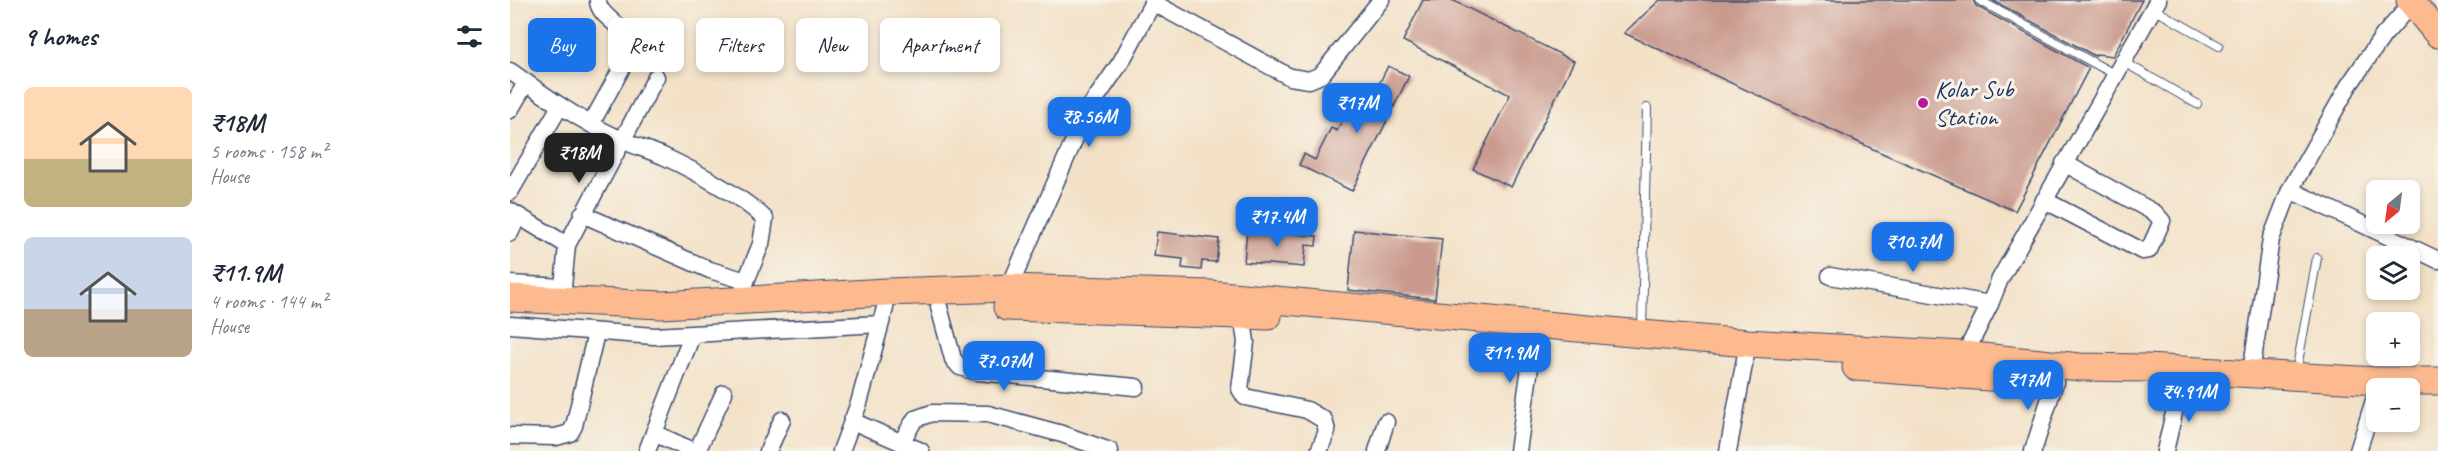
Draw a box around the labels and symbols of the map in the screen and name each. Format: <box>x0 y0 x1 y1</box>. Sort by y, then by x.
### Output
place label: Kolar Sub Station <box>1935 74 2015 132</box>
pin: ₹17M <box>1321 83 1393 134</box>
marker: Kolar Sub Station <box>1916 96 1930 110</box>
pin: ₹8.56M <box>1040 97 1138 148</box>
pin: ₹18M <box>543 133 615 184</box>
north arrow <box>2366 180 2420 234</box>
pin: ₹17.4M <box>1228 197 1326 248</box>
pin: ₹10.7M <box>1864 222 1962 273</box>
pin: ₹11.9M <box>1461 333 1559 384</box>
pin: ₹7.07M <box>955 341 1053 392</box>
pin: ₹17M <box>1992 360 2064 411</box>
pin: ₹4.91M <box>2140 372 2238 423</box>

